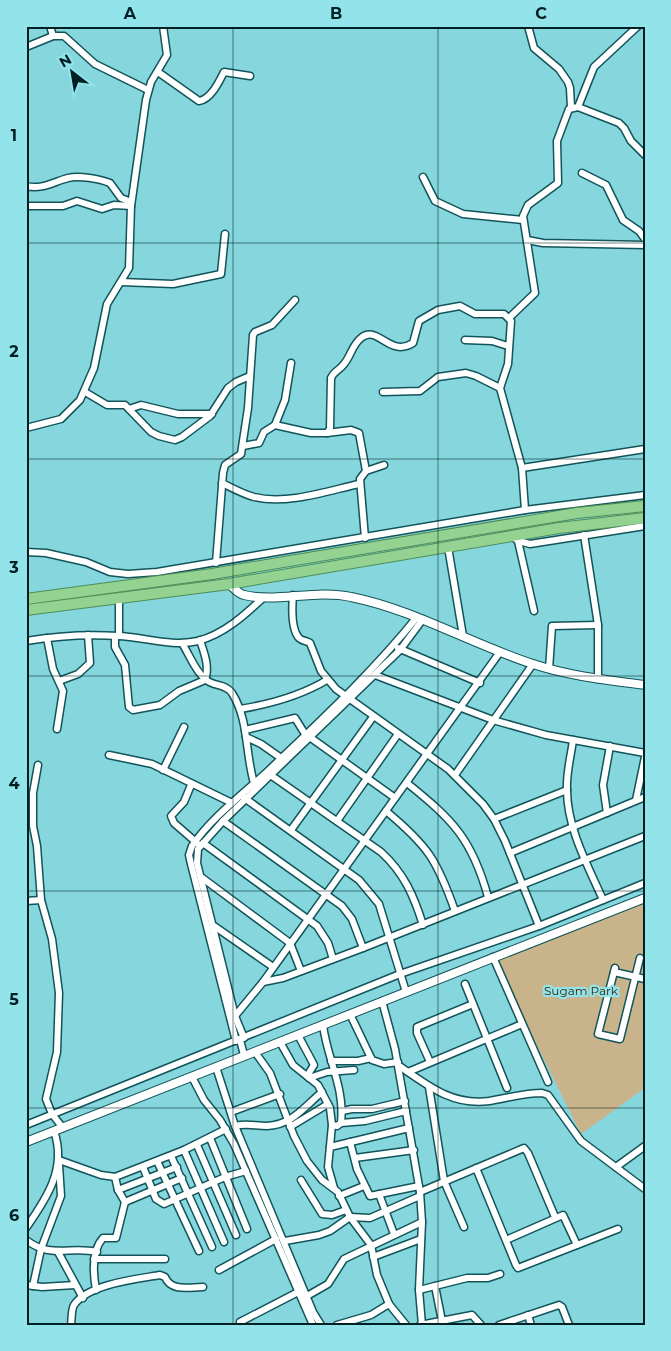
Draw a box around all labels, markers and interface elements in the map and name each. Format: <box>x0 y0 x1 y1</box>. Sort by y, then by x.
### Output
text: A <box>123 4 137 23</box>
text: B <box>330 4 342 23</box>
text: C <box>535 4 547 23</box>
north arrow <box>48 48 98 98</box>
text: N <box>56 50 75 71</box>
text: 1 <box>11 126 17 145</box>
text: 2 <box>9 342 19 361</box>
text: 3 <box>8 558 19 577</box>
text: 4 <box>8 774 20 793</box>
park label: Sugam Park <box>544 983 619 998</box>
text: 5 <box>9 990 19 1009</box>
text: 6 <box>9 1206 19 1225</box>

